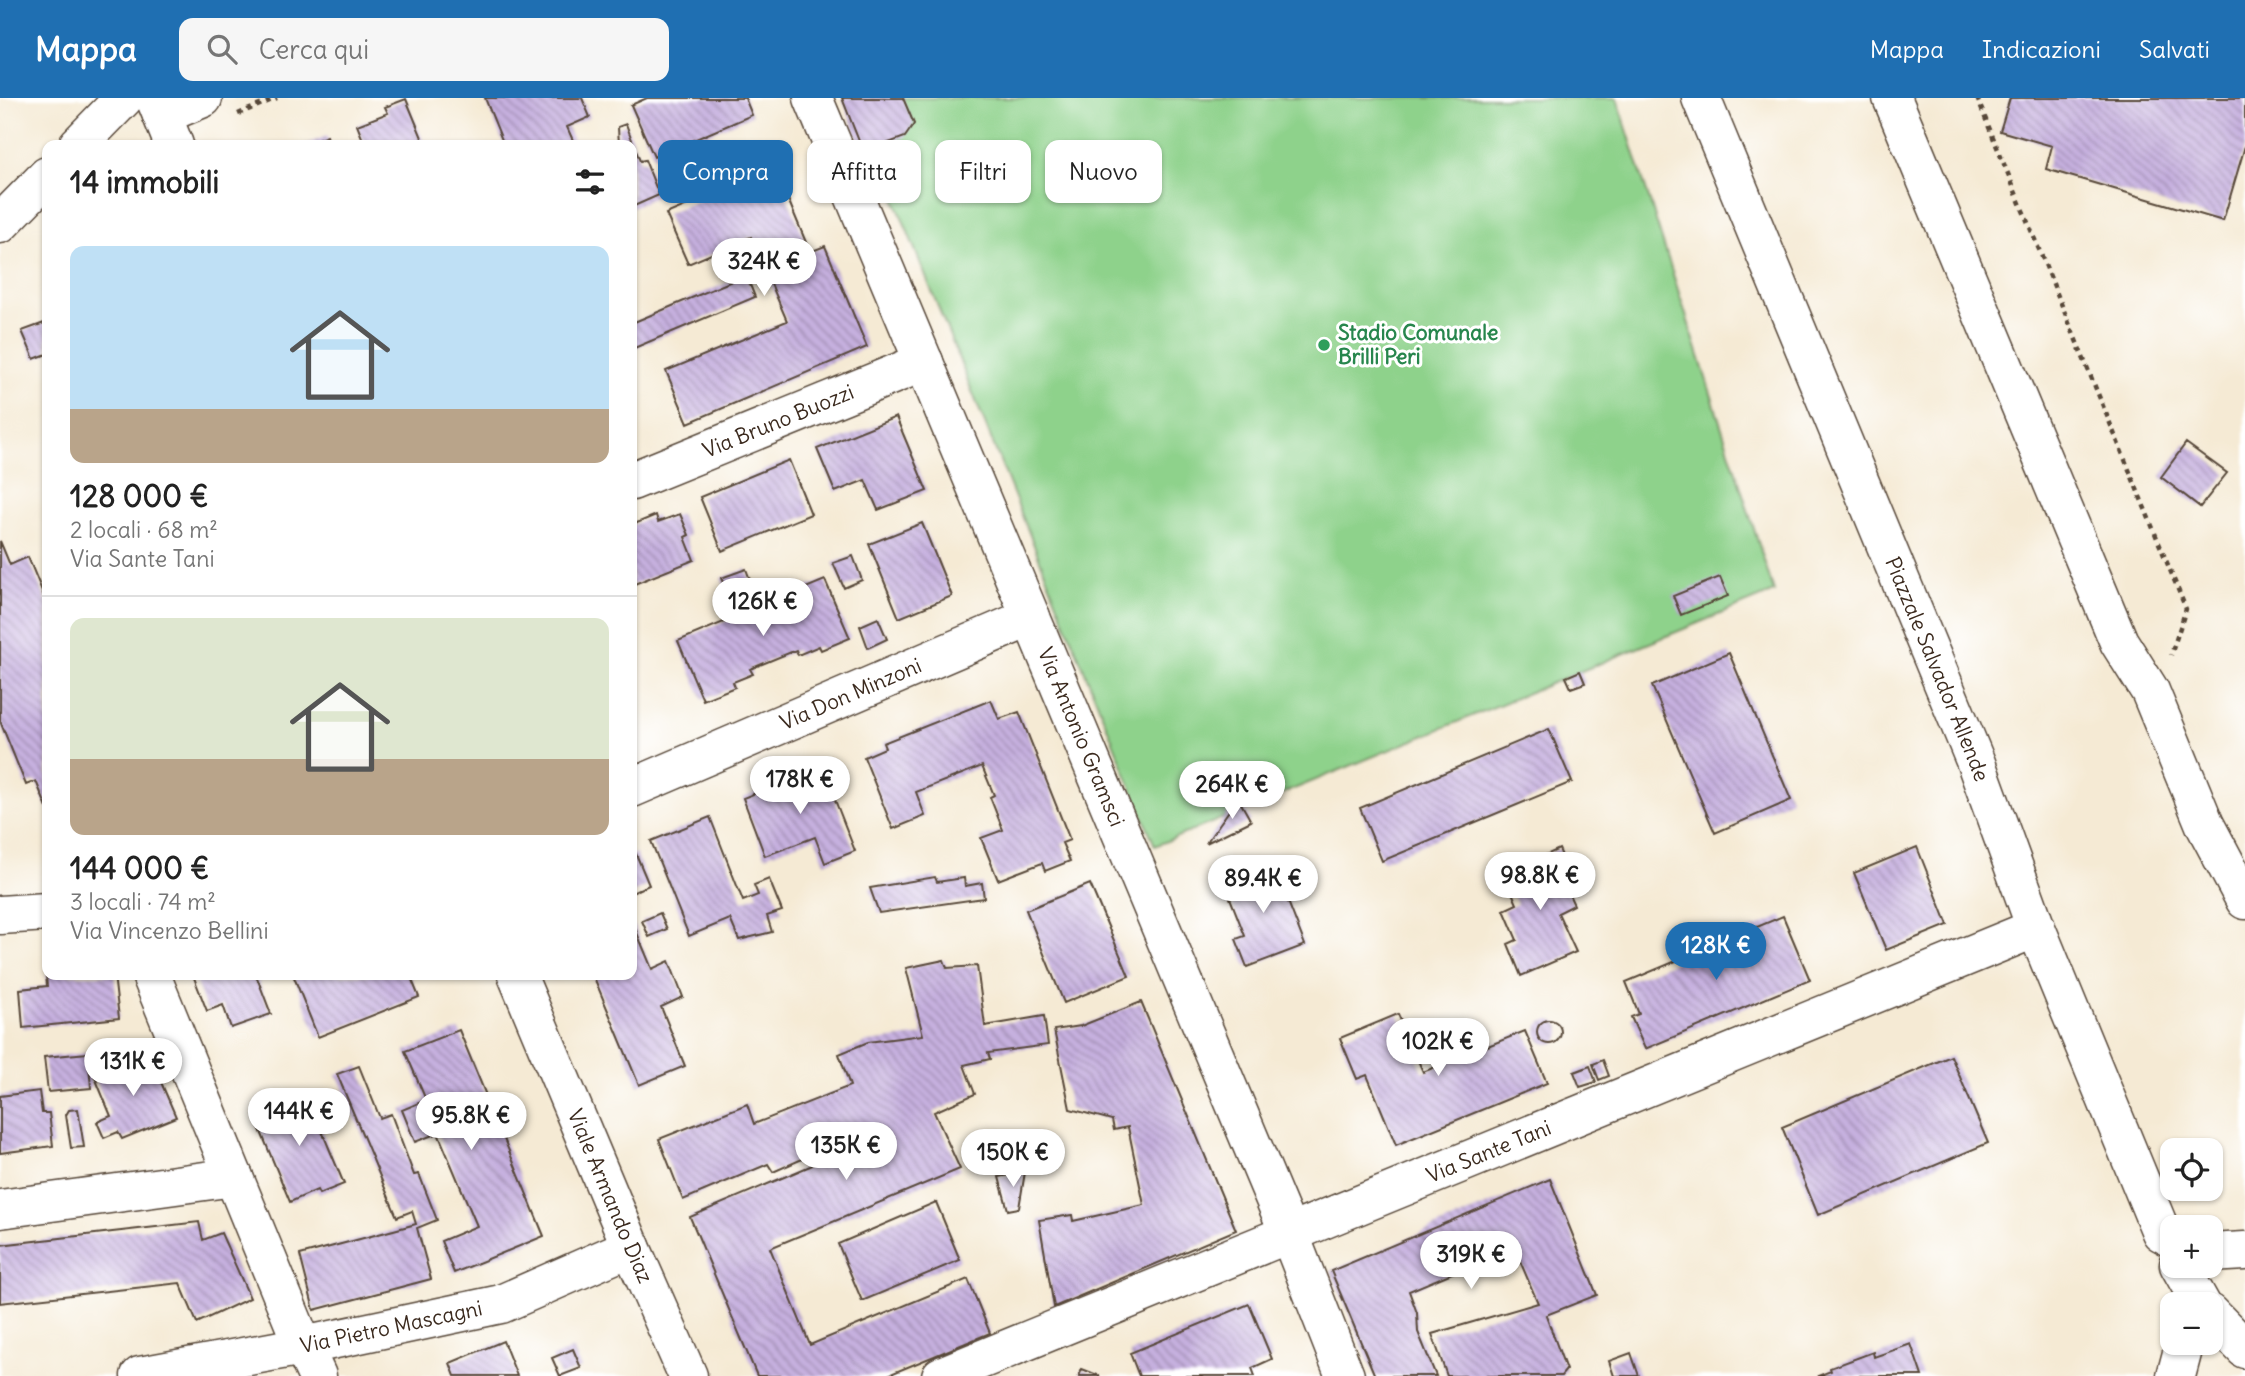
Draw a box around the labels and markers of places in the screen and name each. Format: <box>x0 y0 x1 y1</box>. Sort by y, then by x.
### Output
pin: 324K € <box>707 238 821 298</box>
place label: Stadio Comunale Brilli Peri <box>1338 319 1498 370</box>
marker: Stadio Comunale Brilli Peri <box>1316 337 1332 353</box>
pin: 126K € <box>706 578 820 638</box>
pin: 178K € <box>743 756 857 816</box>
pin: 264K € <box>1175 762 1289 821</box>
pin: 98.8K € <box>1475 852 1605 912</box>
pin: 89.4K € <box>1198 856 1328 915</box>
pin: 128K € <box>1659 922 1773 982</box>
pin: 102K € <box>1381 1018 1495 1078</box>
pin: 131K € <box>76 1038 190 1098</box>
pin: 144K € <box>242 1088 356 1148</box>
pin: 95.8K € <box>406 1093 536 1152</box>
pin: 135K € <box>789 1122 903 1182</box>
pin: 150K € <box>956 1130 1070 1189</box>
pin: 319K € <box>1414 1232 1528 1291</box>

